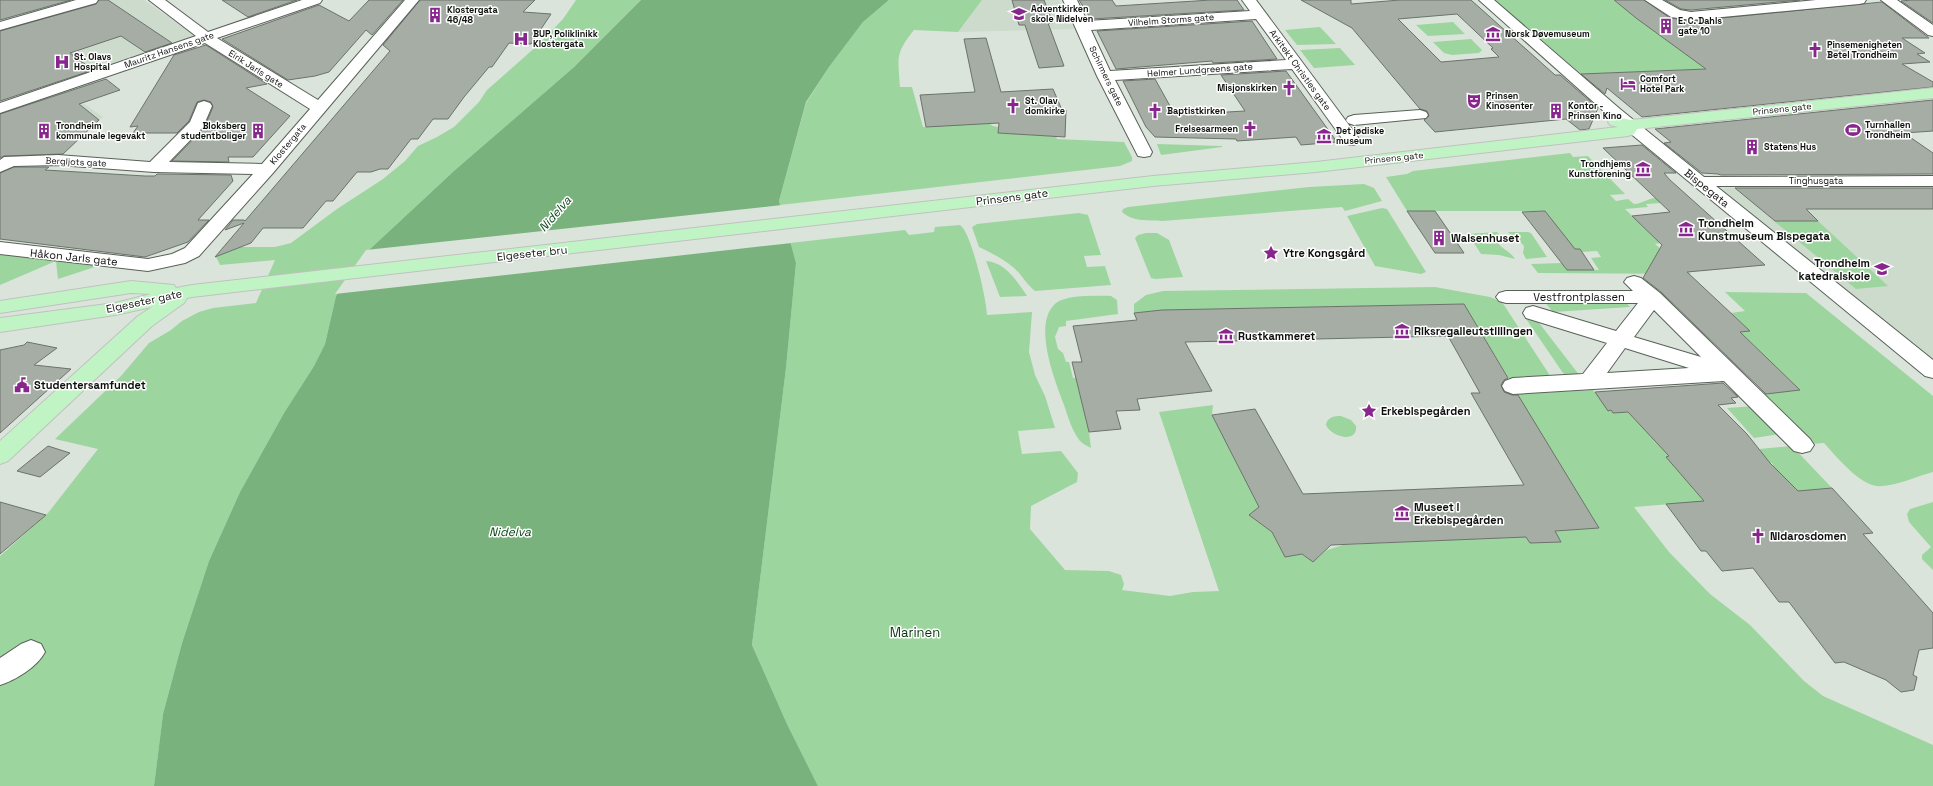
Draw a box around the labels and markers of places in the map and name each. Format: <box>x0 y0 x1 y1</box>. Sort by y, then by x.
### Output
place label: Adventkirken skole Nidelven <box>1031 3 1093 25</box>
place label: Klostergata 46/48 <box>447 4 498 26</box>
school or university icon: Adventkirken skole Nidelven <box>1010 5 1028 23</box>
building icon: Klostergata 46/48 <box>426 6 444 24</box>
place label: E. C. Dahls gate 10 <box>1678 15 1722 37</box>
building icon: E. C. Dahls gate 10 <box>1657 17 1675 35</box>
museum icon: Norsk Døvemuseum <box>1484 25 1502 43</box>
place label: BUP, Poliklinikk Klostergata <box>533 28 598 50</box>
place label: Norsk Døvemuseum <box>1505 28 1590 40</box>
hospital icon: BUP, Poliklinikk Klostergata <box>512 30 530 48</box>
place label: Pinsemenigheten Betel Trondheim <box>1827 39 1902 61</box>
church icon: Pinsemenigheten Betel Trondheim <box>1806 41 1824 59</box>
place label: St. Olavs Hospital <box>74 51 112 73</box>
hospital icon: St. Olavs Hospital <box>53 53 71 71</box>
place label: Comfort Hotel Park <box>1640 73 1684 95</box>
hotel icon: Comfort Hotel Park <box>1619 75 1637 93</box>
church icon: Misjonskirken <box>1280 79 1298 97</box>
place label: Misjonskirken <box>1217 82 1277 94</box>
place label: Prinsen Kinosenter <box>1486 90 1534 112</box>
theatre icon: Prinsen Kinosenter <box>1465 92 1483 110</box>
place label: St. Olav domkirke <box>1025 95 1065 117</box>
church icon: St. Olav domkirke <box>1004 97 1022 115</box>
place label: Kontor - Prinsen Kino <box>1568 100 1622 122</box>
church icon: Baptistkirken <box>1146 102 1164 120</box>
building icon: Kontor - Prinsen Kino <box>1547 102 1565 120</box>
place label: Baptistkirken <box>1167 105 1226 117</box>
place label: Turnhallen Trondheim <box>1865 119 1911 141</box>
place label: Trondheim kommunale legevakt <box>56 120 145 142</box>
place label: Bloksberg studentboliger <box>181 120 246 142</box>
church icon: Frelsesarmeen <box>1241 120 1259 138</box>
sports icon: Turnhallen Trondheim <box>1844 121 1862 139</box>
building icon: Trondheim kommunale legevakt <box>35 122 53 140</box>
building icon: Bloksberg studentboliger <box>249 122 267 140</box>
place label: Frelsesarmeen <box>1175 123 1238 135</box>
place label: Det jødiske museum <box>1336 125 1384 147</box>
museum icon: Det jødiske museum <box>1315 127 1333 145</box>
building icon: Statens Hus <box>1743 138 1761 156</box>
place label: Statens Hus <box>1764 141 1817 153</box>
place label: Trondhjems Kunstforening <box>1569 158 1631 180</box>
museum icon: Trondhjems Kunstforening <box>1634 160 1652 178</box>
place label: Trondheim Kunstmuseum Bispegata <box>1698 216 1830 243</box>
museum icon: Trondheim Kunstmuseum Bispegata <box>1677 220 1695 238</box>
building icon: Waisenhuset <box>1430 229 1448 247</box>
place label: Waisenhuset <box>1451 231 1519 245</box>
place icon: Ytre Kongsgård <box>1262 244 1280 262</box>
place label: Ytre Kongsgård <box>1283 246 1365 260</box>
place label: Trondheim katedralskole <box>1799 256 1870 283</box>
school or university icon: Trondheim katedralskole <box>1873 260 1891 278</box>
museum icon: Riksregalieutstillingen <box>1393 322 1411 340</box>
place label: Riksregalieutstillingen <box>1414 324 1533 338</box>
museum icon: Rustkammeret <box>1217 327 1235 345</box>
place label: Rustkammeret <box>1238 329 1315 343</box>
public building icon: Studentersamfundet <box>13 376 31 394</box>
place label: Studentersamfundet <box>34 378 146 392</box>
place icon: Erkebispegården <box>1360 402 1378 420</box>
place label: Erkebispegården <box>1381 404 1471 418</box>
place label: Museet i Erkebispegården <box>1414 500 1504 527</box>
museum icon: Museet i Erkebispegården <box>1393 504 1411 522</box>
church icon: Nidarosdomen <box>1749 527 1767 545</box>
place label: Nidarosdomen <box>1770 529 1847 543</box>

